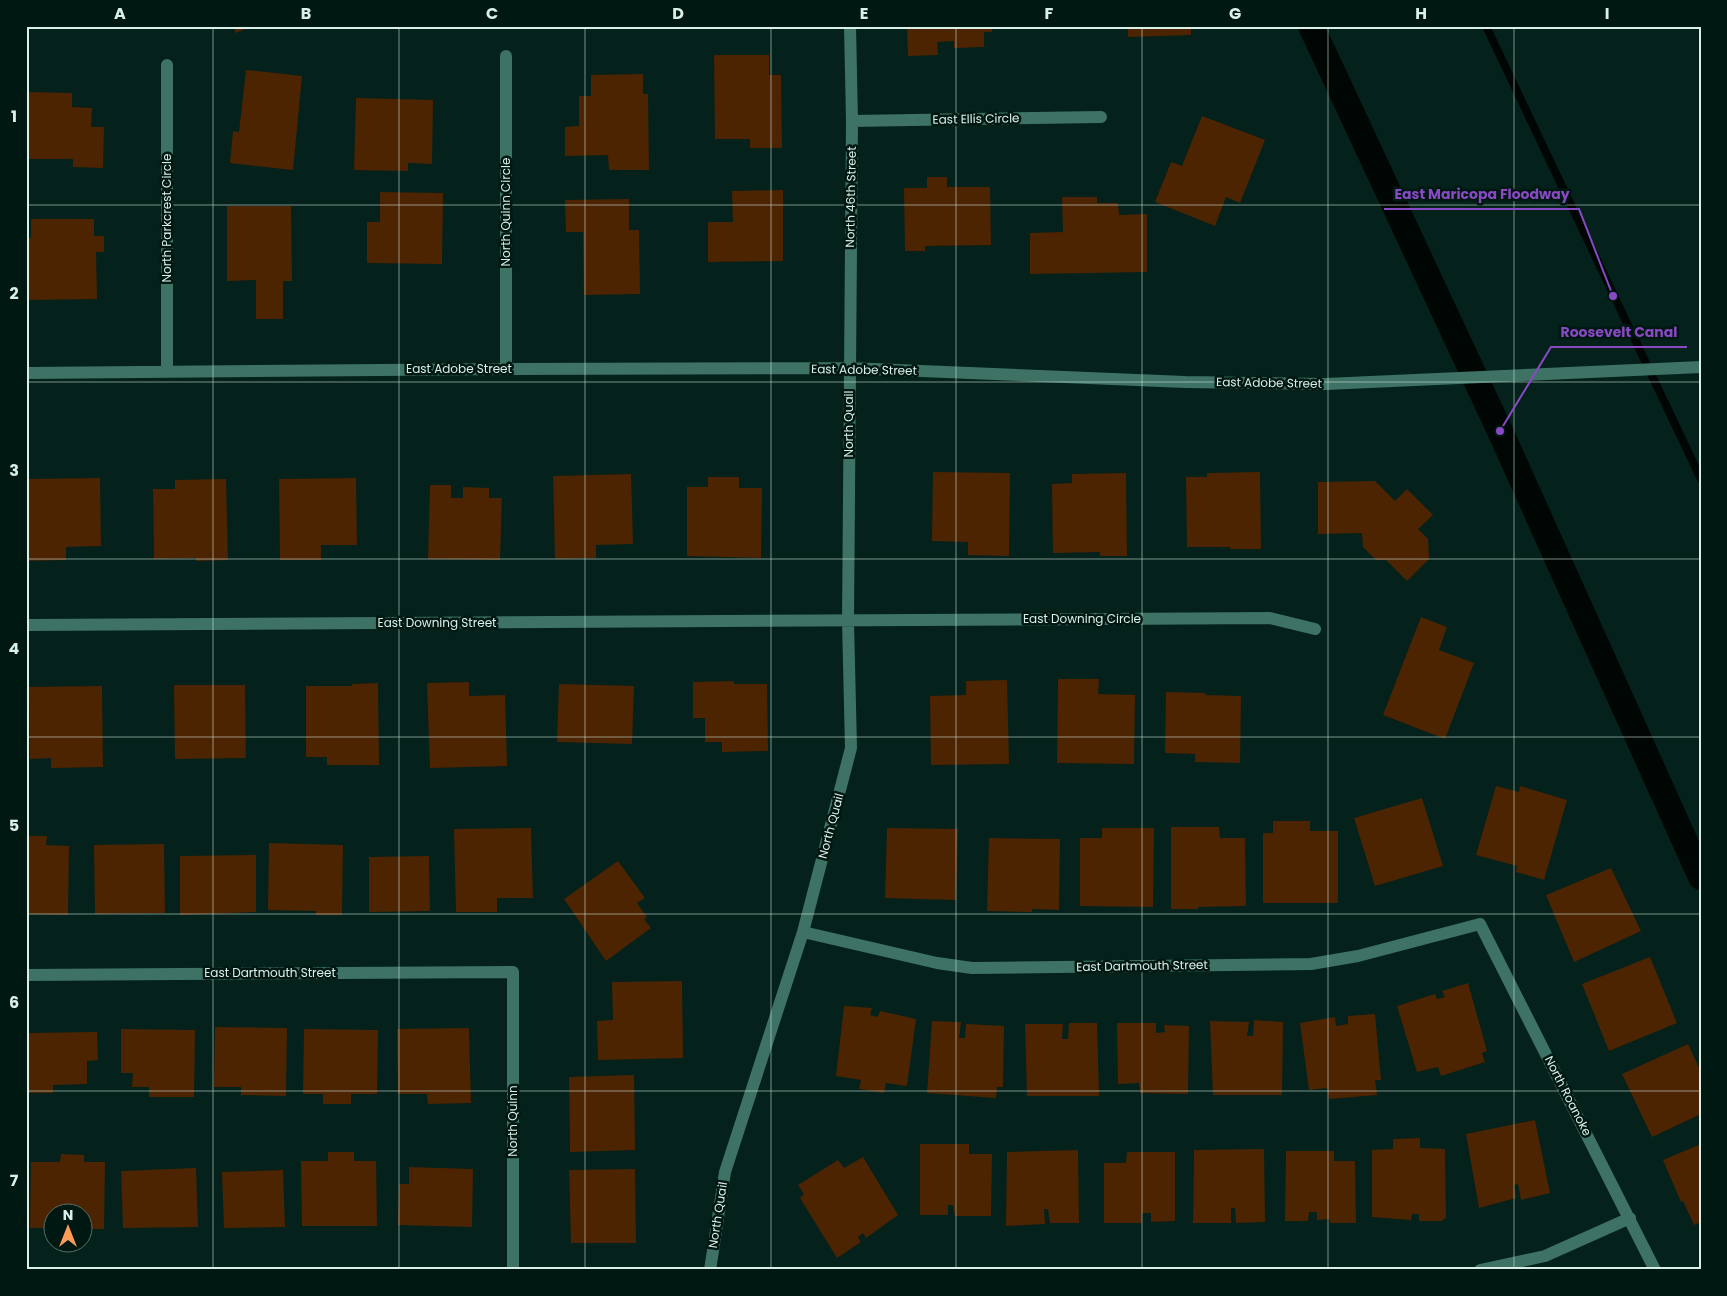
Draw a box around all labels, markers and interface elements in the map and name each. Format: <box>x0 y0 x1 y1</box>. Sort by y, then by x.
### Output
text: A <box>114 2 126 25</box>
text: B <box>301 2 311 25</box>
text: C <box>486 2 498 25</box>
text: D <box>672 2 684 25</box>
text: E <box>860 2 868 25</box>
text: F <box>1045 2 1054 25</box>
text: G <box>1229 2 1241 25</box>
text: H <box>1415 2 1427 25</box>
text: I <box>1605 2 1609 25</box>
text: 1 <box>11 105 17 128</box>
street label: East Ellis Circle <box>932 109 1020 128</box>
street label: North 46th Street <box>841 146 860 248</box>
street label: North Parkcrest Circle <box>158 154 175 282</box>
street label: North Quinn Circle <box>497 158 514 266</box>
callout: East Maricopa Floodway <box>1384 180 1579 209</box>
text: East Maricopa Floodway <box>1395 184 1570 204</box>
text: 2 <box>9 282 19 305</box>
callout: Roosevelt Canal <box>1551 318 1687 347</box>
text: Roosevelt Canal <box>1561 322 1677 342</box>
street label: East Adobe Street <box>406 360 512 377</box>
street label: East Adobe Street <box>811 360 917 379</box>
street label: East Adobe Street <box>1216 373 1322 392</box>
street label: North Quail <box>840 390 857 458</box>
text: 3 <box>9 459 19 482</box>
street label: East Downing Circle <box>1023 610 1141 627</box>
street label: East Downing Street <box>378 614 496 631</box>
text: 4 <box>9 637 20 660</box>
street label: North Quail <box>814 791 847 860</box>
text: 5 <box>9 814 19 837</box>
street label: East Dartmouth Street <box>1076 956 1208 975</box>
street label: East Dartmouth Street <box>204 964 336 981</box>
text: 6 <box>9 991 19 1014</box>
street label: North Roanoke <box>1541 1053 1596 1139</box>
street label: North Quinn <box>504 1085 521 1157</box>
text: 7 <box>10 1169 19 1192</box>
street label: North Quail <box>704 1180 731 1249</box>
north arrow <box>42 1204 92 1254</box>
text: N <box>63 1205 73 1225</box>

